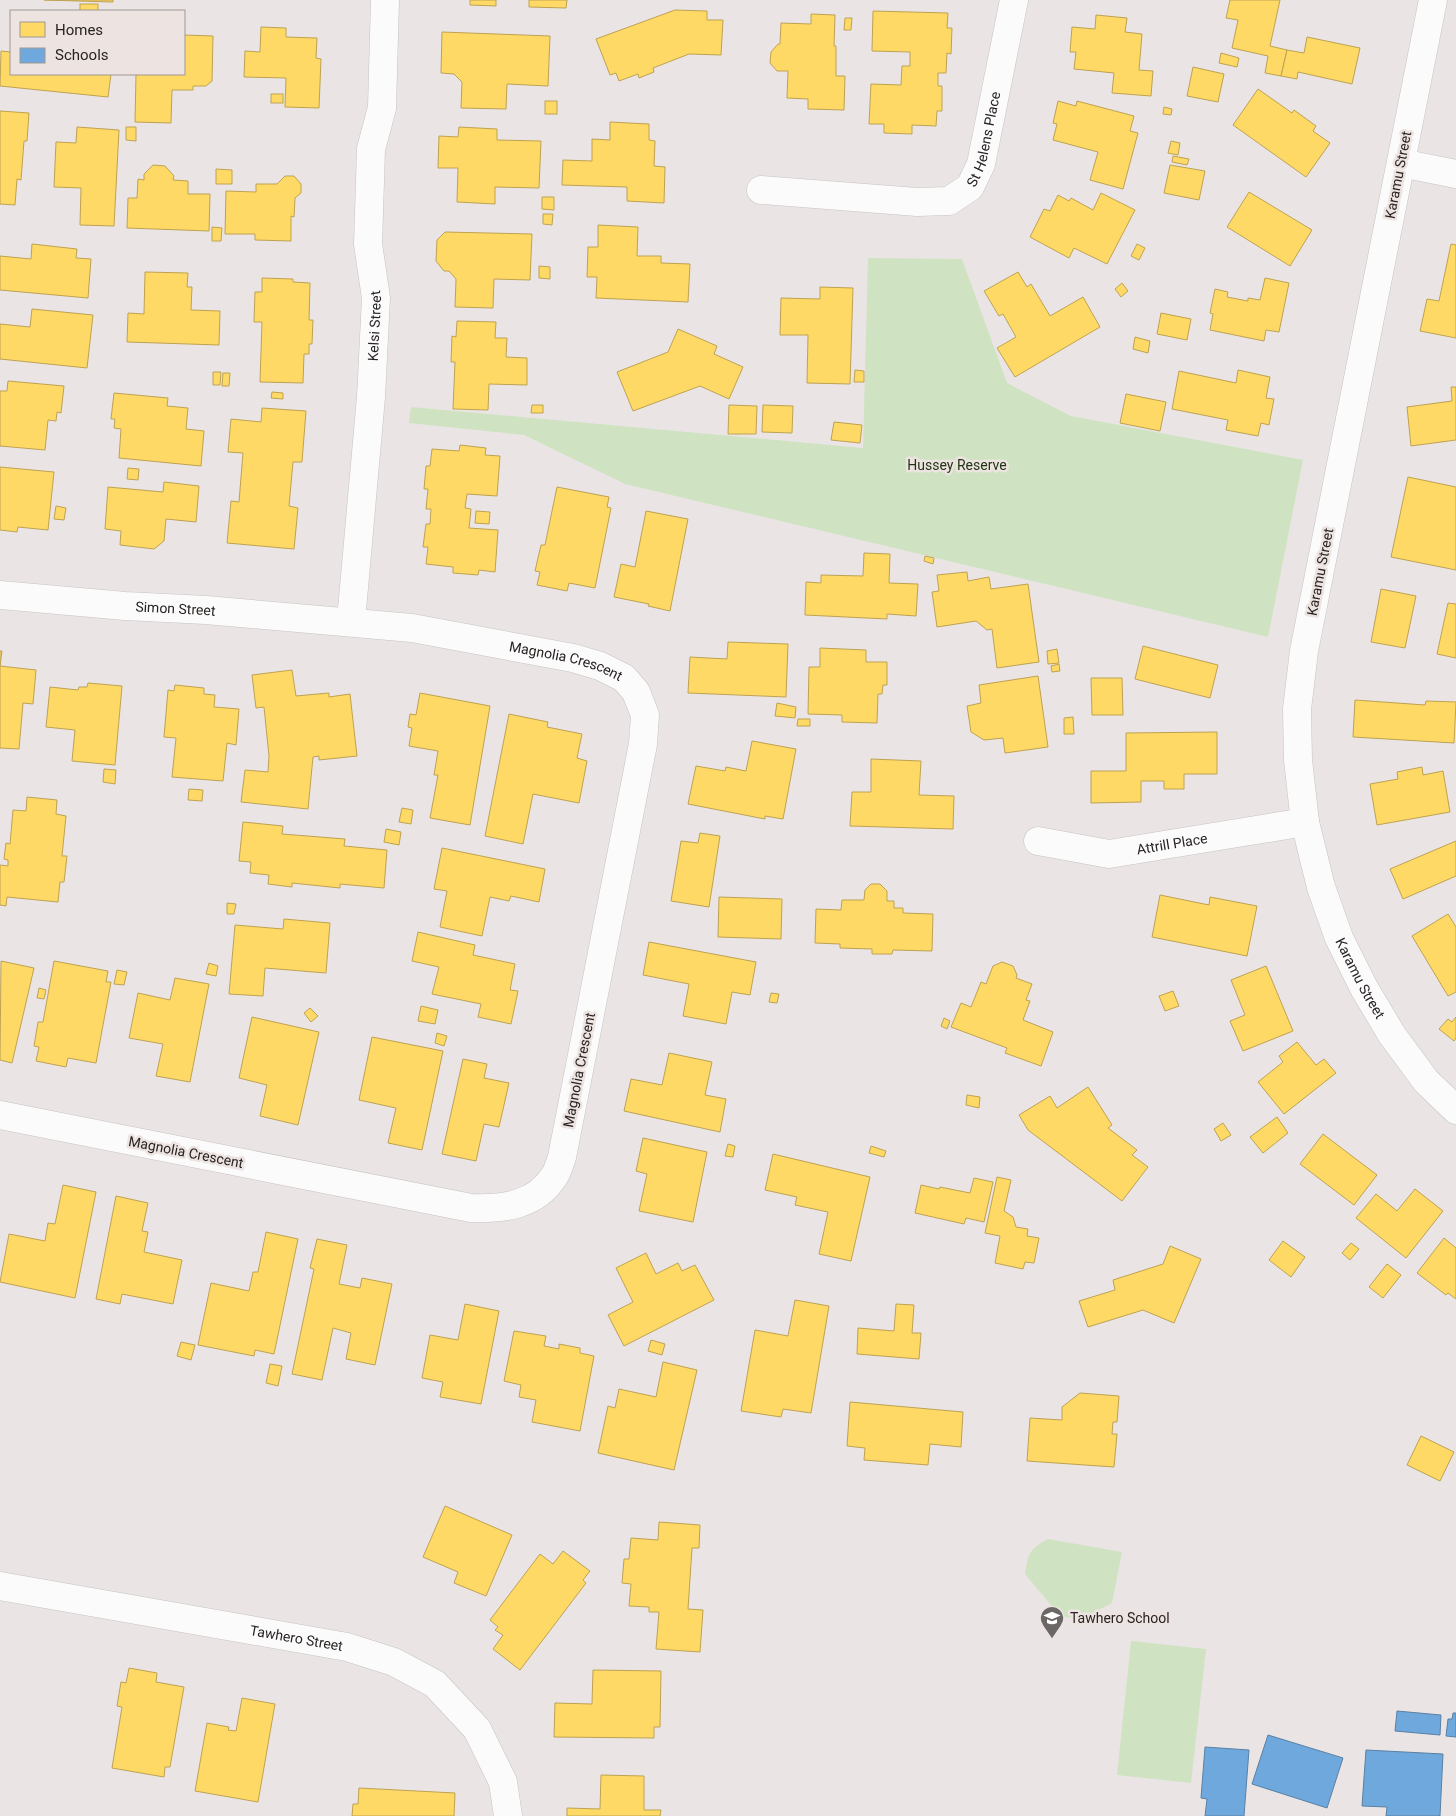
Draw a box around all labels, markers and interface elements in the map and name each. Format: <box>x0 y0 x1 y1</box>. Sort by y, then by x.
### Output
legend <box>10 10 185 75</box>
text: Homes <box>55 21 103 39</box>
text: Schools <box>55 46 109 64</box>
street label: St Helens Place <box>963 90 1003 189</box>
street label: Karamu Street <box>1382 129 1414 220</box>
street label: Kelsi Street <box>365 289 384 362</box>
park label: Hussey Reserve <box>907 457 1007 473</box>
street label: Karamu Street <box>1304 526 1336 617</box>
street label: Simon Street <box>135 599 217 619</box>
street label: Magnolia Crescent <box>508 638 626 684</box>
street label: Attrill Place <box>1136 830 1208 857</box>
street label: Karamu Street <box>1332 935 1389 1022</box>
street label: Magnolia Crescent <box>560 1011 598 1129</box>
street label: Magnolia Crescent <box>127 1133 245 1171</box>
school or university icon: Tawhero School <box>1039 1605 1065 1639</box>
place label: Tawhero School <box>1070 1610 1170 1626</box>
street label: Tawhero Street <box>249 1622 345 1654</box>

